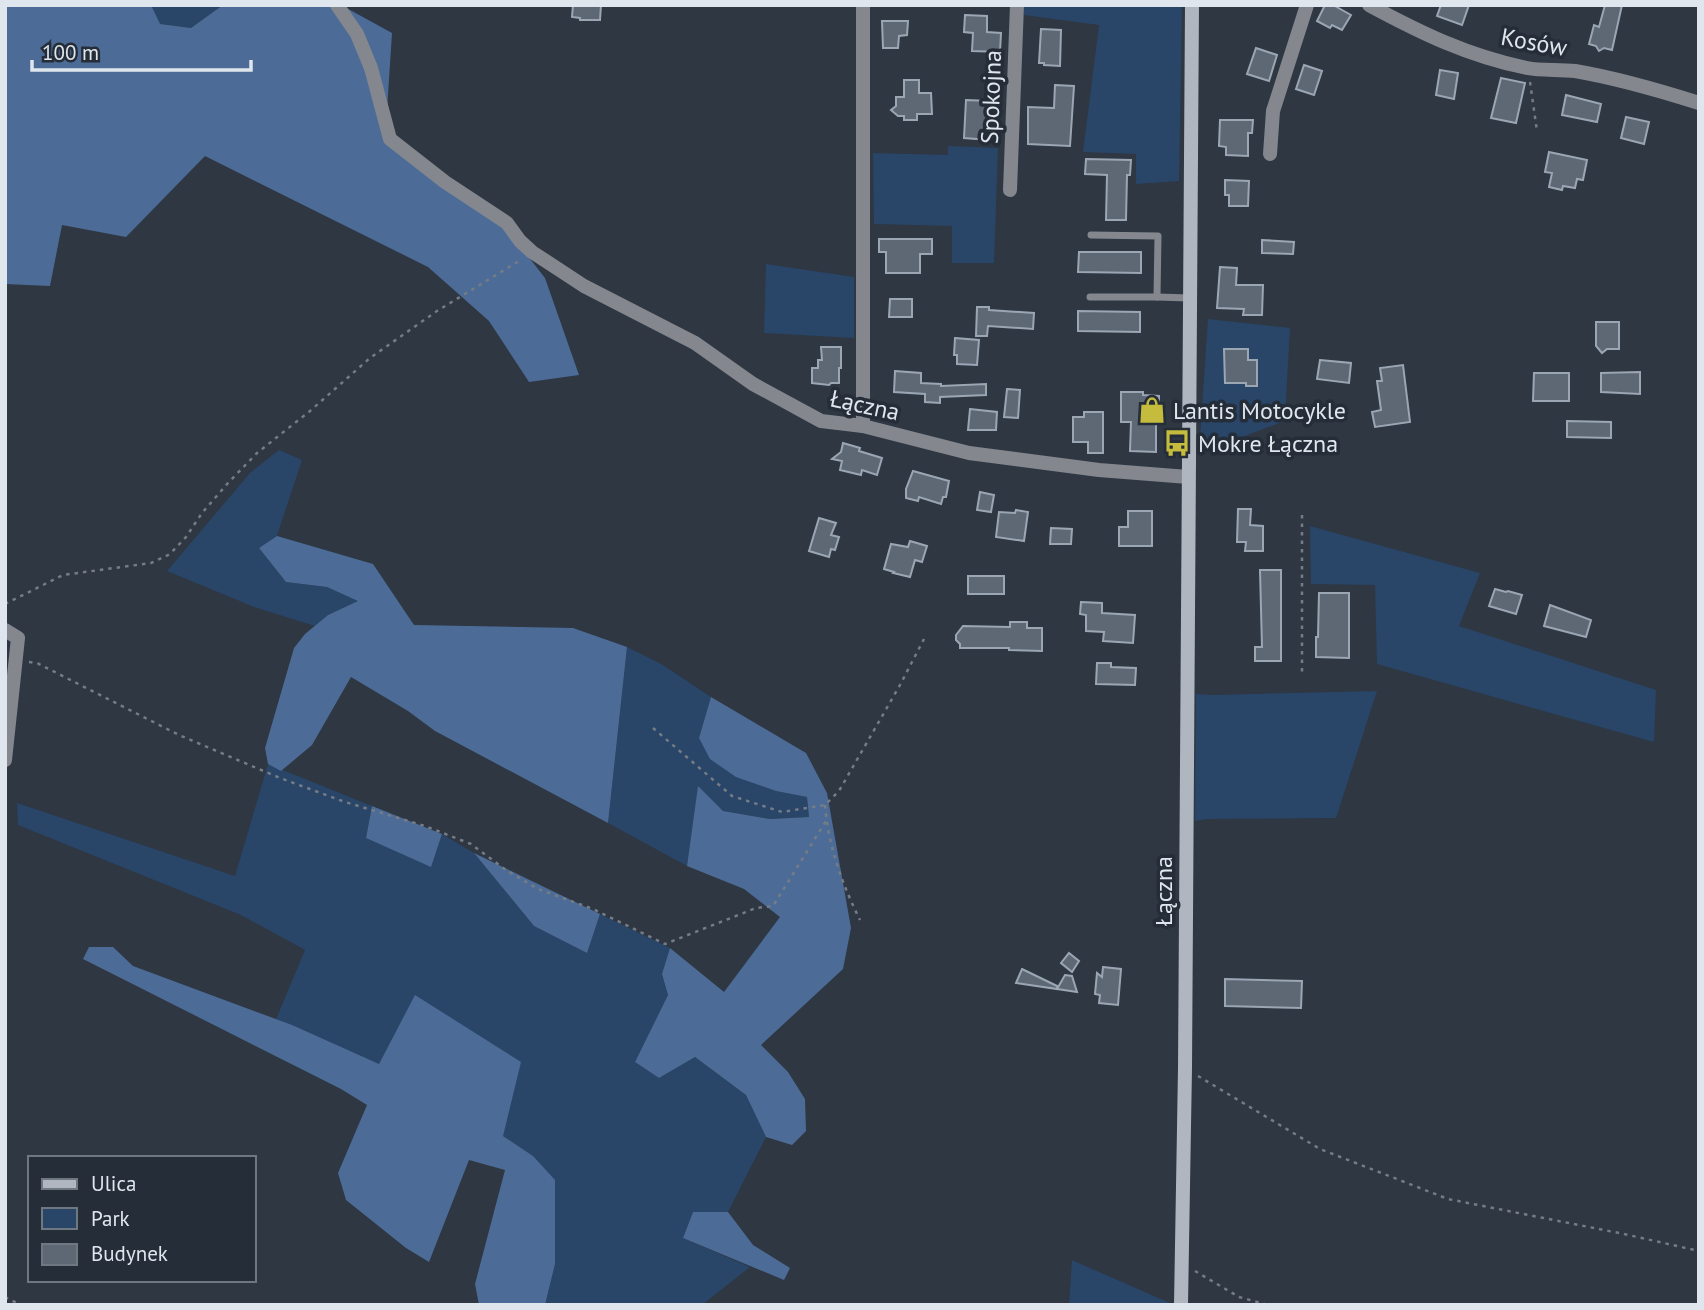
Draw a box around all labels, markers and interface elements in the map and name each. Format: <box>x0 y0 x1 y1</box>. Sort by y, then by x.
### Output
street label: Kosów <box>1498 21 1570 63</box>
scale bar <box>32 28 250 72</box>
text: 100 m <box>42 39 99 66</box>
street label: Spokojna <box>974 49 1008 145</box>
street label: Łączna <box>828 383 902 427</box>
shop icon: Lantis Motocykle <box>1137 395 1167 425</box>
place label: Lantis Motocykle <box>1173 395 1346 426</box>
bus stop icon: Mokre Łączna <box>1162 428 1192 458</box>
place label: Mokre Łączna <box>1198 428 1338 459</box>
street label: Łączna <box>1148 856 1179 926</box>
legend <box>28 1156 256 1282</box>
text: Ulica <box>91 1170 136 1197</box>
text: Park <box>91 1205 130 1232</box>
text: Budynek <box>91 1240 168 1267</box>

